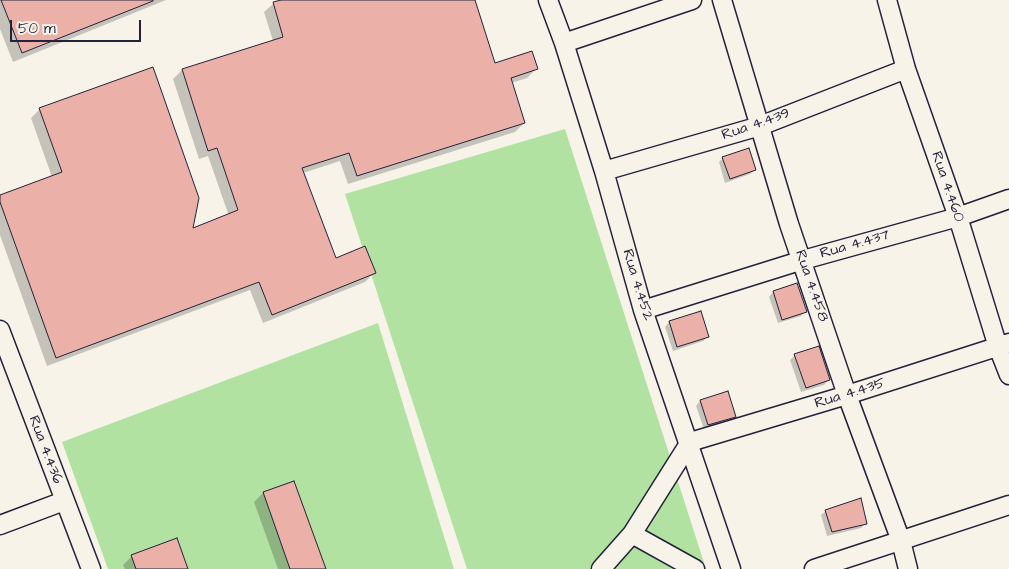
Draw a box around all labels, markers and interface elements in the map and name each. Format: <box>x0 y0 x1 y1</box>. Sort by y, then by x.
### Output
scale bar <box>12 10 144 42</box>
text: 50 m <box>18 18 56 39</box>
street label: Rua 4.439 <box>720 105 792 145</box>
street label: Rua 4.460 <box>927 149 967 225</box>
street label: Rua 4.437 <box>818 227 892 263</box>
street label: Rua 4.452 <box>618 247 656 323</box>
street label: Rua 4.458 <box>790 248 832 324</box>
street label: Rua 4.435 <box>813 375 887 413</box>
street label: Rua 4.436 <box>24 413 66 487</box>

